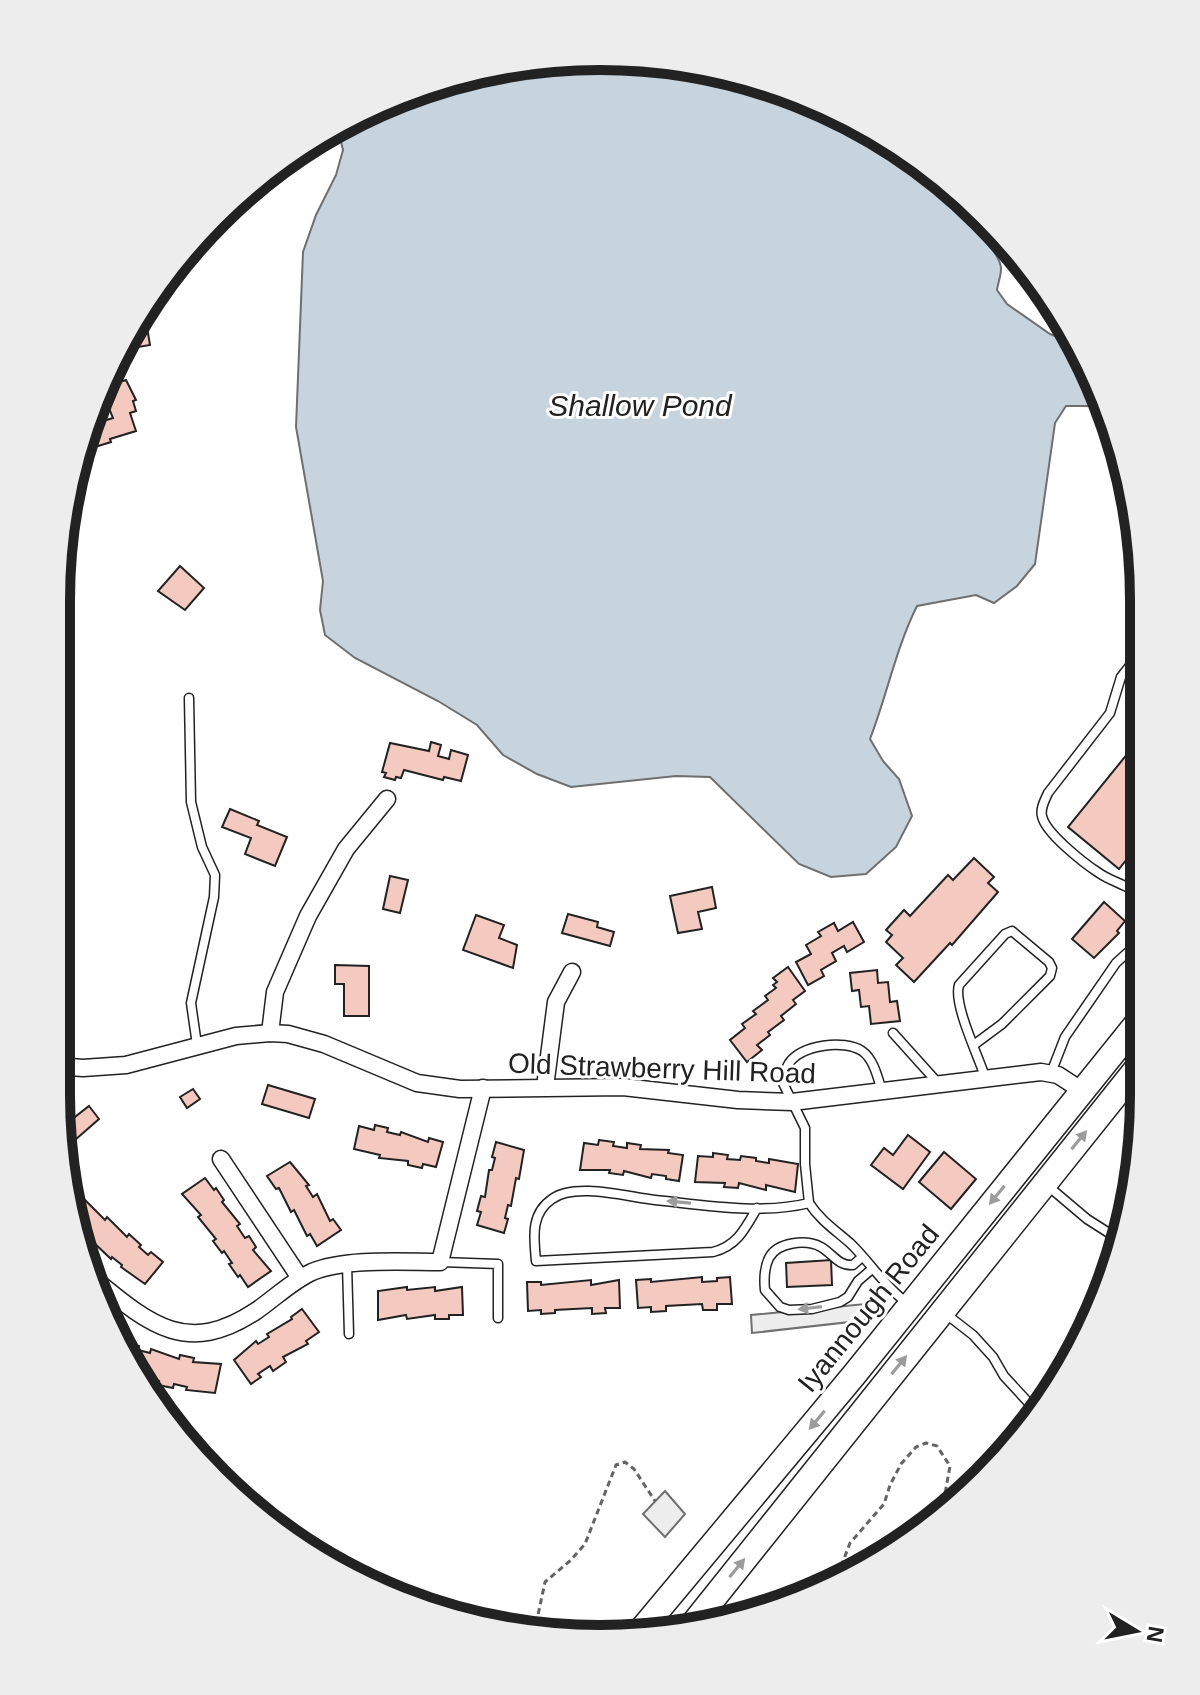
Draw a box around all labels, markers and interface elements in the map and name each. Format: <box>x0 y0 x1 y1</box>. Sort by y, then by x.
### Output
water label: Shallow Pond <box>548 389 733 422</box>
street label: Old Strawberry Hill Road <box>507 1048 816 1089</box>
one-way arrow <box>1071 1130 1087 1150</box>
one-way arrow <box>990 1185 1006 1205</box>
one-way arrow <box>666 1195 691 1208</box>
street label: Iyannough Road <box>792 1219 945 1398</box>
one-way arrow <box>797 1302 822 1315</box>
one-way arrow <box>890 1355 907 1375</box>
one-way arrow <box>809 1409 826 1429</box>
one-way arrow <box>728 1558 745 1578</box>
north arrow <box>1096 1591 1176 1671</box>
text: N <box>1142 1624 1169 1644</box>

